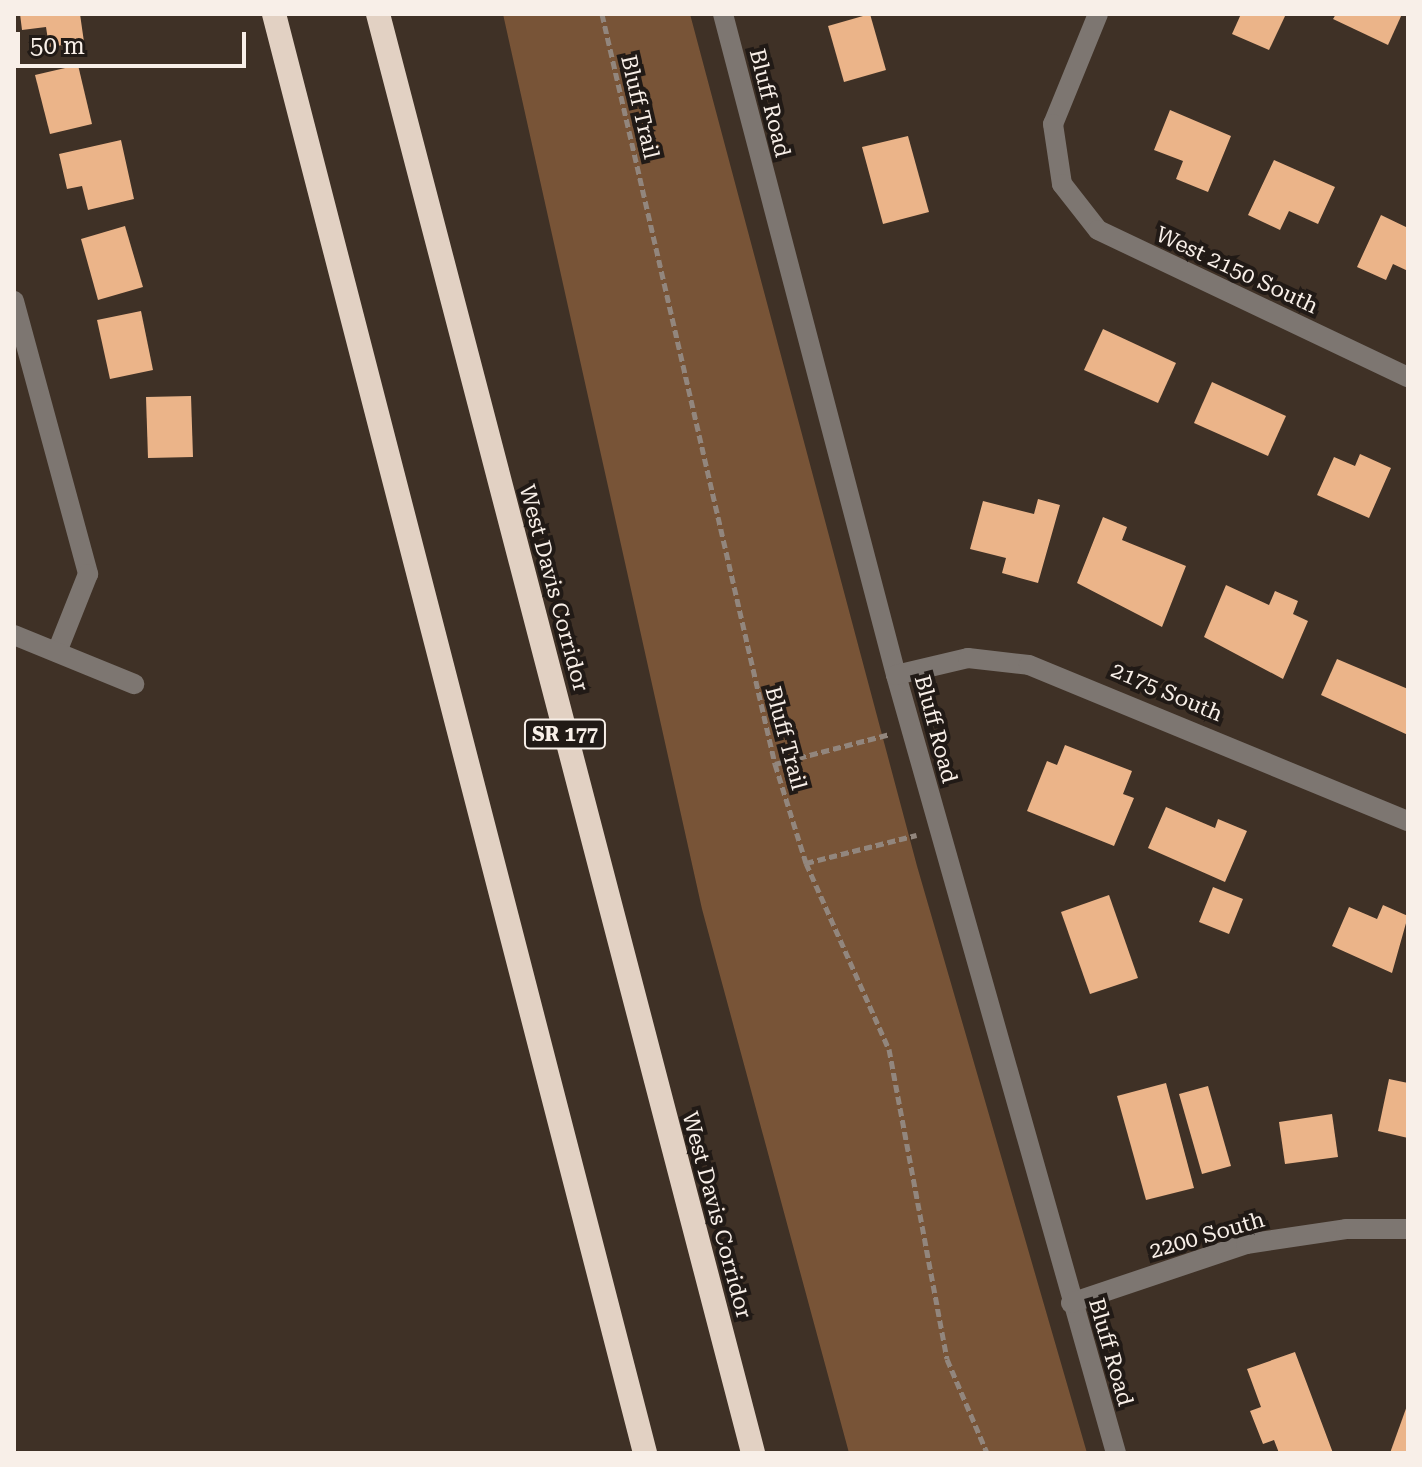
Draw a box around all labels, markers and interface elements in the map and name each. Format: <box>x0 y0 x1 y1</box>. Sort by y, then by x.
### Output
scale bar <box>20 16 250 66</box>
text: 50 m <box>30 32 85 60</box>
street label: Bluff Road <box>744 46 796 160</box>
street label: Bluff Trail <box>615 52 665 162</box>
street label: West 2150 South <box>1152 221 1322 319</box>
street label: West Davis Corridor <box>514 482 594 694</box>
street label: 2175 South <box>1107 657 1227 727</box>
street label: Bluff Road <box>909 672 963 786</box>
street label: Bluff Trail <box>760 683 812 793</box>
road number: SR 177 <box>523 718 607 750</box>
street label: West Davis Corridor <box>677 1109 757 1321</box>
street label: 2200 South <box>1146 1206 1268 1264</box>
street label: Bluff Road <box>1083 1295 1139 1409</box>

